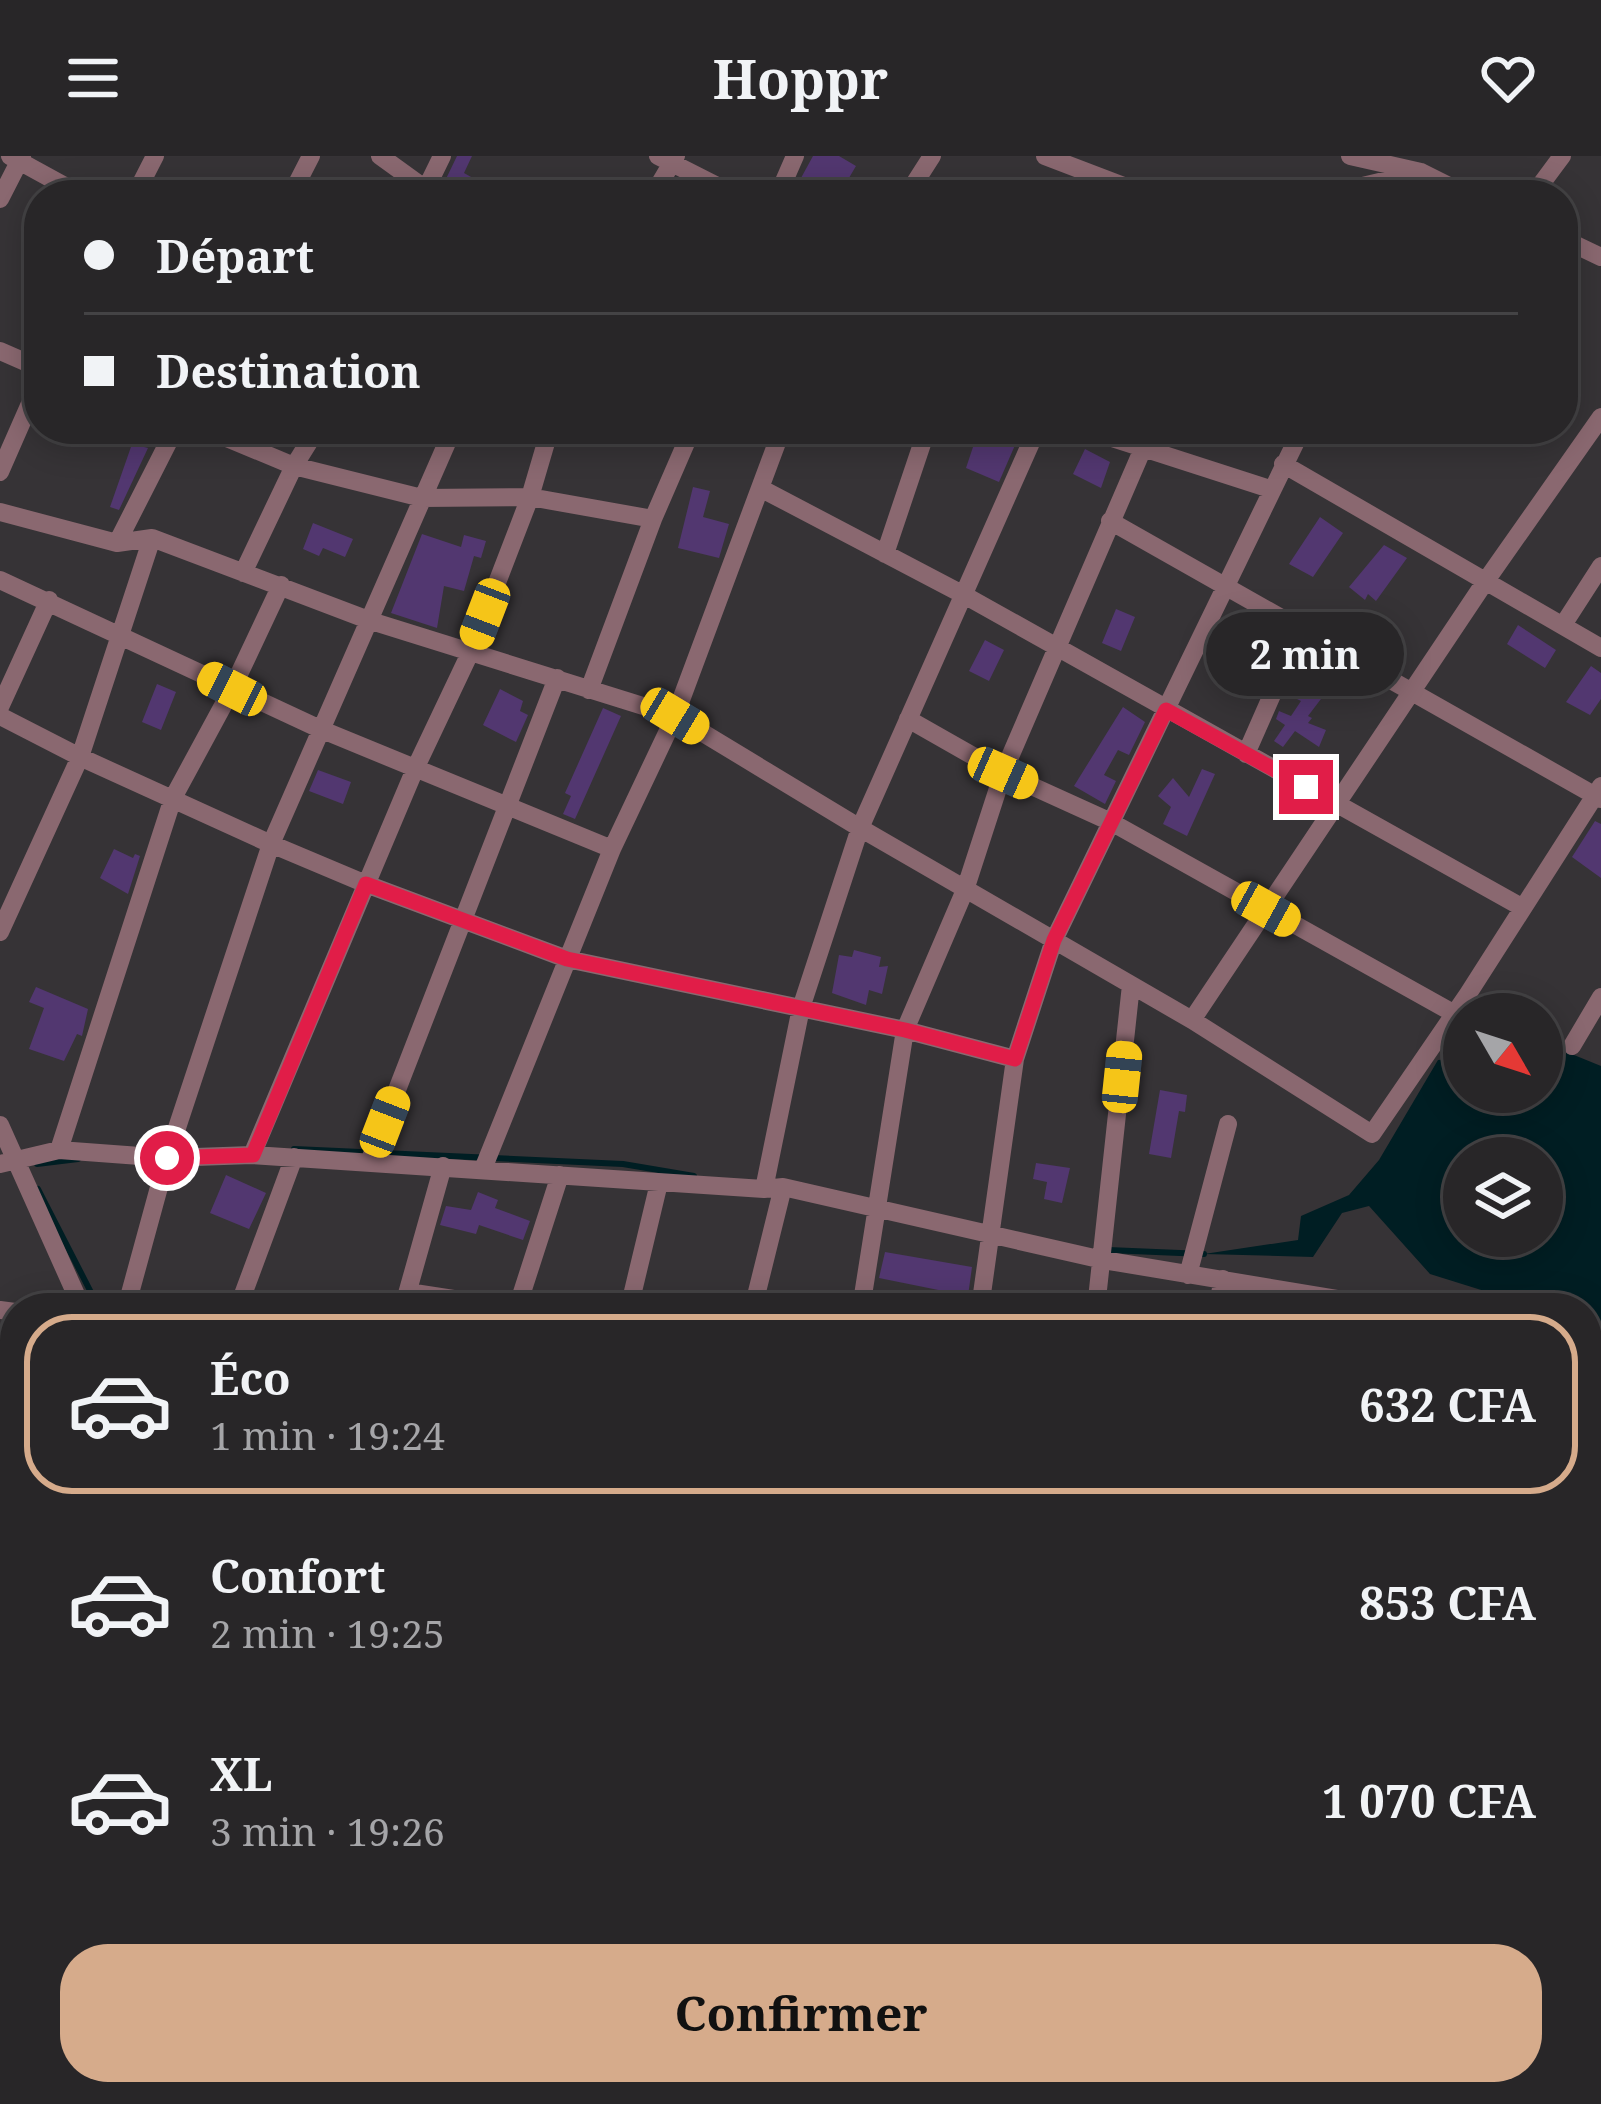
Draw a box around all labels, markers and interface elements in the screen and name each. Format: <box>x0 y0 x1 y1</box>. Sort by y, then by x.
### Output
text: Hoppr <box>713 41 888 115</box>
icon: menu <box>60 45 126 111</box>
icon: heart <box>1475 45 1541 111</box>
text: Départ <box>156 225 314 286</box>
text: Destination <box>156 340 421 401</box>
car <box>455 574 515 654</box>
callout: 2 min <box>1207 613 1405 697</box>
text: 2 min <box>1250 627 1360 680</box>
car <box>192 657 272 721</box>
car <box>635 682 715 750</box>
car <box>963 742 1043 804</box>
route end <box>1279 760 1333 814</box>
car <box>1226 876 1306 942</box>
north arrow <box>1443 993 1563 1113</box>
map controls <box>1443 993 1563 1257</box>
car <box>1100 1039 1144 1115</box>
car <box>355 1082 415 1162</box>
route start <box>140 1131 194 1185</box>
button: layers <box>1443 1137 1563 1257</box>
text: Éco <box>210 1347 291 1408</box>
icon: car <box>66 1350 174 1458</box>
text: 632 CFA <box>1359 1374 1536 1435</box>
text: 1 min · 19:24 <box>210 1408 445 1461</box>
text: Confort <box>210 1545 385 1606</box>
icon: car <box>66 1548 174 1656</box>
text: 853 CFA <box>1359 1572 1536 1633</box>
text: 2 min · 19:25 <box>210 1606 445 1659</box>
text: XL <box>210 1743 272 1804</box>
icon: car <box>66 1746 174 1854</box>
text: 1 070 CFA <box>1322 1770 1536 1831</box>
text: 3 min · 19:26 <box>210 1804 445 1857</box>
button: Confirmer <box>60 1944 1542 2082</box>

